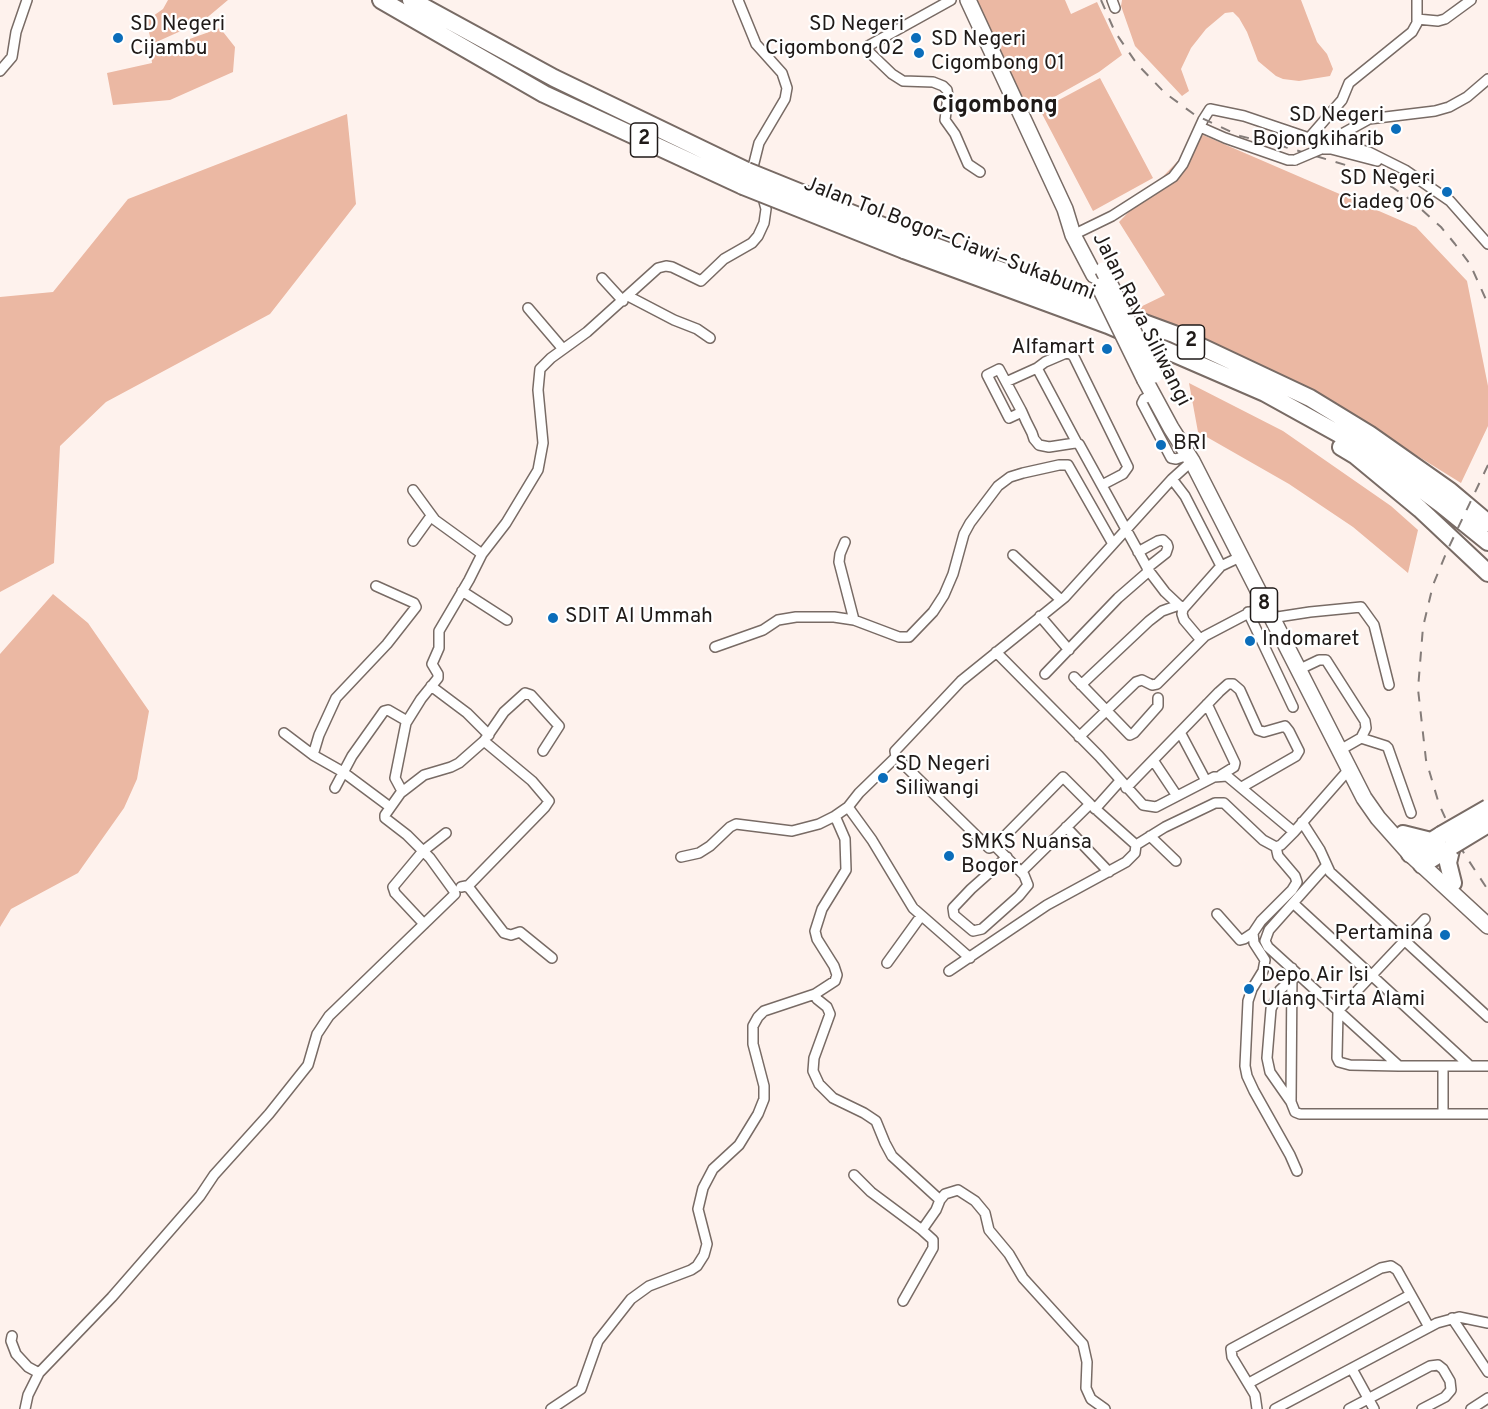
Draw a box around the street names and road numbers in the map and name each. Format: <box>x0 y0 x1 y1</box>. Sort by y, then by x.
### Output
road number: 2 <box>630 123 658 157</box>
street label: Jalan Tol Bogor–Ciawi–Sukabumi <box>800 173 1098 307</box>
street label: Jalan Raya Siliwangi <box>1085 229 1195 411</box>
road number: 2 <box>1178 325 1204 359</box>
road number: 8 <box>1250 588 1278 622</box>

